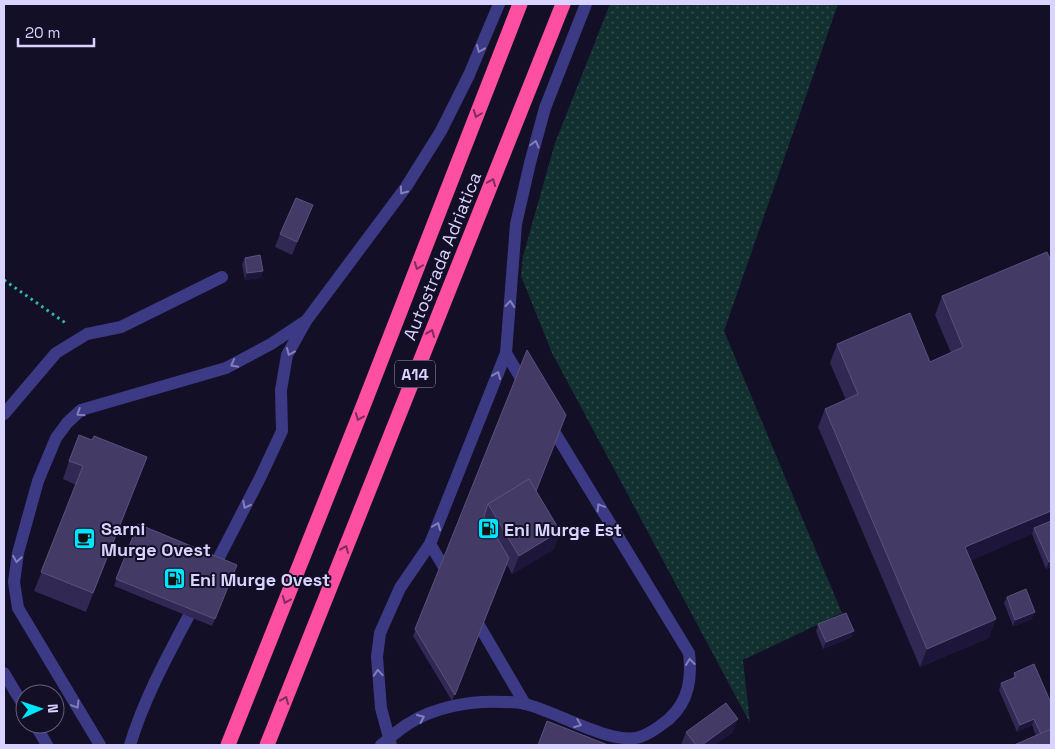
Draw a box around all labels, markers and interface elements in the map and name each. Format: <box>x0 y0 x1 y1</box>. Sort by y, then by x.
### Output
scale bar <box>18 15 94 47</box>
text: 20 m <box>25 23 60 42</box>
one-way arrow <box>476 44 487 53</box>
one-way arrow <box>473 109 483 118</box>
one-way arrow <box>529 140 540 149</box>
street label: Autostrada Adriatica <box>398 168 486 344</box>
one-way arrow <box>485 178 496 187</box>
one-way arrow <box>400 186 409 195</box>
one-way arrow <box>414 261 424 269</box>
one-way arrow <box>504 300 515 308</box>
one-way arrow <box>425 329 436 338</box>
one-way arrow <box>285 347 296 356</box>
one-way arrow <box>230 358 239 368</box>
road number: A14 <box>395 360 435 388</box>
one-way arrow <box>491 371 501 380</box>
one-way arrow <box>76 407 85 417</box>
one-way arrow <box>355 412 365 421</box>
one-way arrow <box>242 500 252 509</box>
one-way arrow <box>597 504 606 513</box>
place label: Sarni Murge Ovest <box>101 517 211 561</box>
fuel station icon: Eni Murge Est <box>476 517 500 541</box>
place label: Eni Murge Est <box>504 518 622 541</box>
one-way arrow <box>431 522 442 531</box>
cafe icon: Sarni Murge Ovest <box>73 526 97 550</box>
one-way arrow <box>339 545 349 554</box>
one-way arrow <box>13 555 23 564</box>
fuel station icon: Eni Murge Ovest <box>162 567 186 591</box>
place label: Eni Murge Ovest <box>190 568 330 591</box>
one-way arrow <box>281 596 291 604</box>
one-way arrow <box>685 658 696 666</box>
one-way arrow <box>373 669 384 677</box>
north arrow <box>15 684 65 734</box>
one-way arrow <box>279 696 289 705</box>
one-way arrow <box>70 700 80 709</box>
text: N <box>44 703 62 713</box>
one-way arrow <box>416 713 425 724</box>
one-way arrow <box>573 718 581 728</box>

